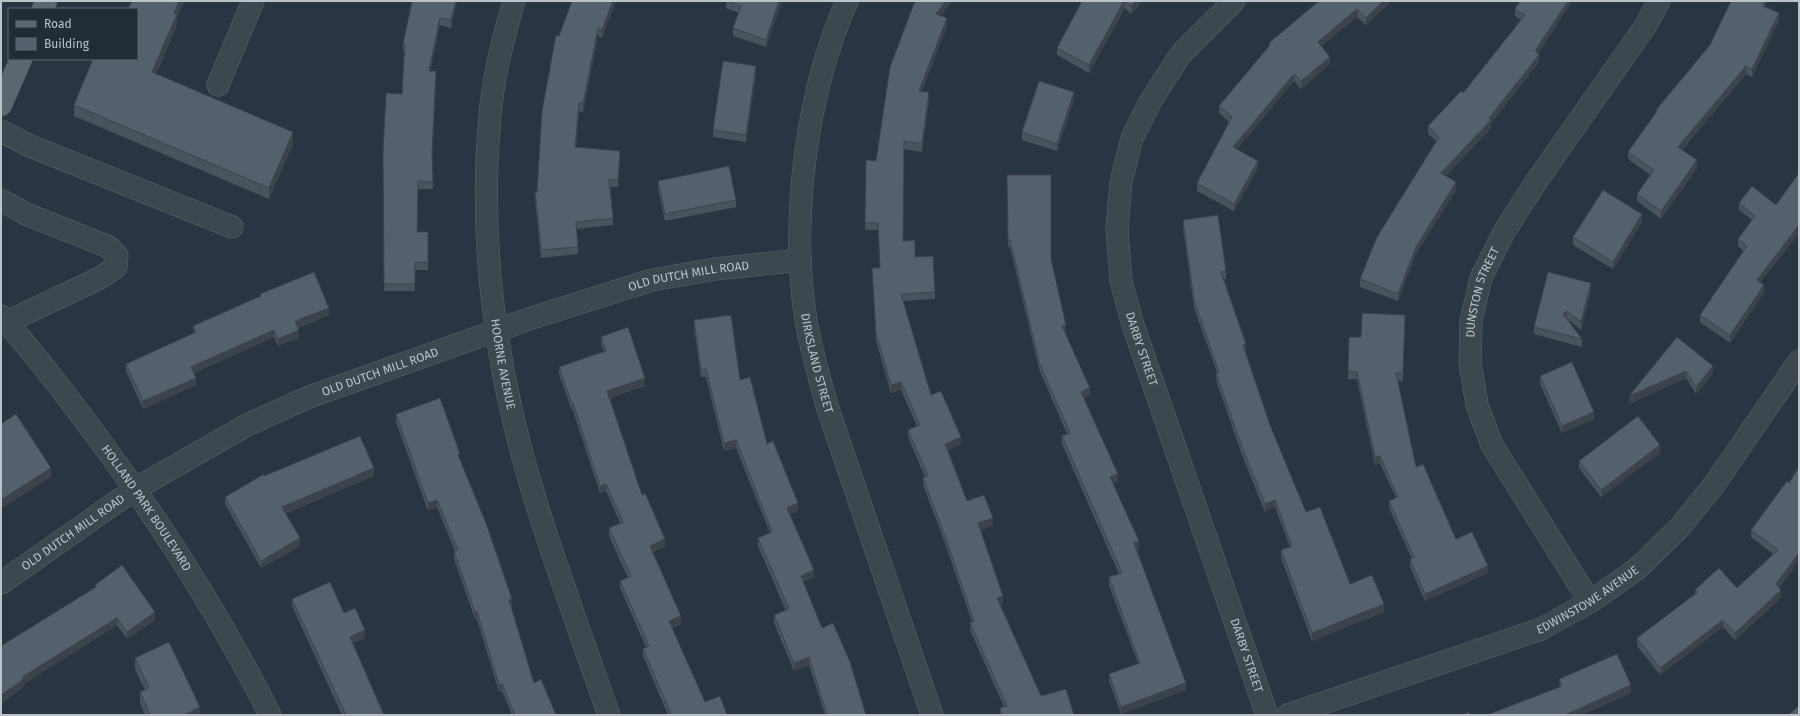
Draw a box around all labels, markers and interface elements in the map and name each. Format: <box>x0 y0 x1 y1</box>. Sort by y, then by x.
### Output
legend <box>8 8 138 60</box>
text: Road <box>44 17 72 31</box>
text: Building <box>44 37 90 51</box>
street label: DUNSTON STREET <box>1464 244 1503 338</box>
street label: OLD DUTCH MILL ROAD <box>626 258 750 294</box>
street label: DARBY STREET <box>1123 310 1161 389</box>
street label: DIRKSLAND STREET <box>798 312 836 416</box>
street label: HOORNE AVENUE <box>488 318 518 411</box>
street label: OLD DUTCH MILL ROAD <box>320 345 440 399</box>
street label: HOLLAND PARK BOULEVARD <box>99 442 194 574</box>
street label: OLD DUTCH MILL ROAD <box>19 491 128 573</box>
street label: EDWINSTOWE AVENUE <box>1535 563 1641 637</box>
street label: DARBY STREET <box>1227 617 1266 695</box>

